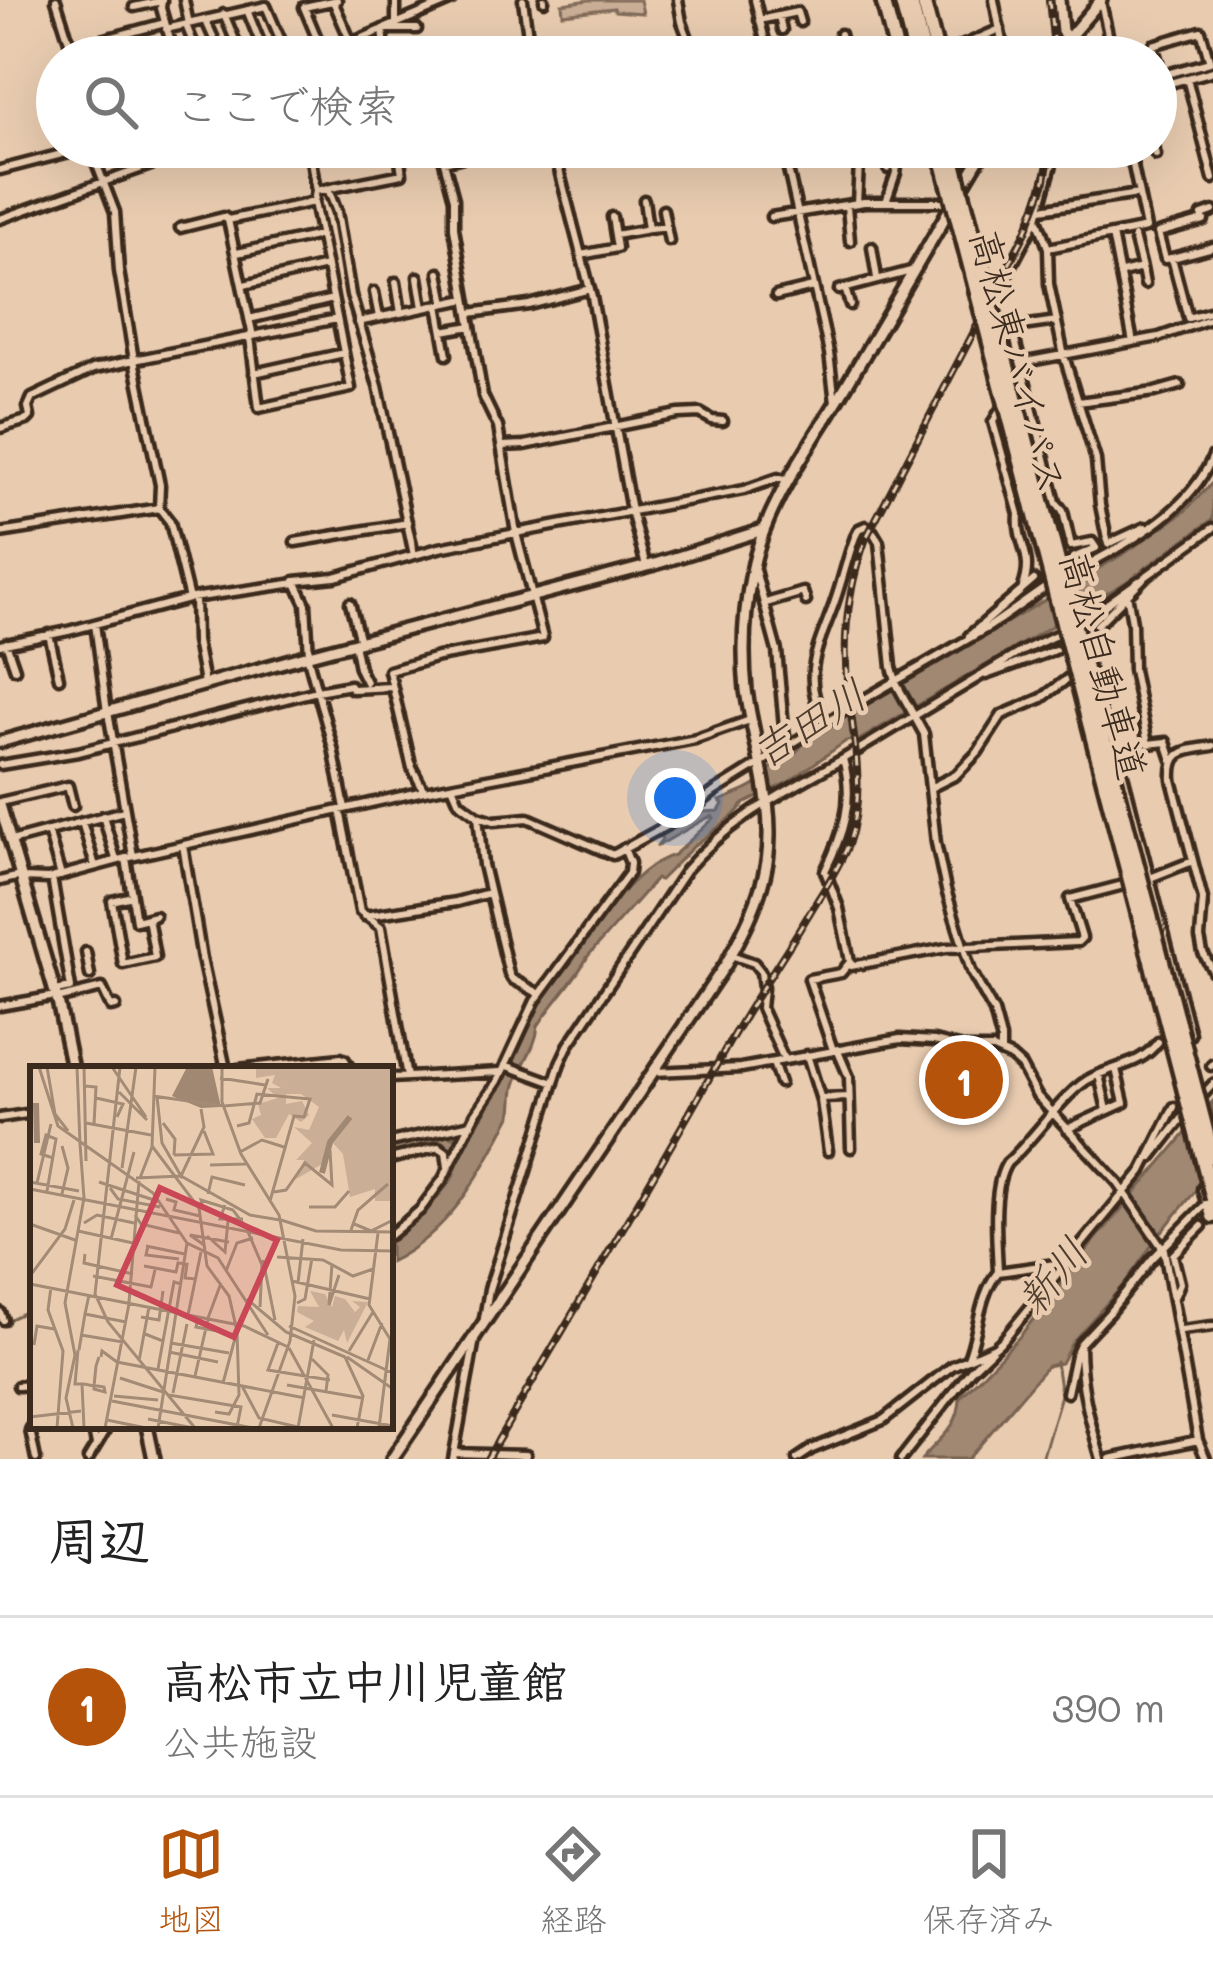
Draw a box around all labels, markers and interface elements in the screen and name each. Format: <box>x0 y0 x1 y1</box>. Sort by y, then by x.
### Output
search box <box>36 36 1177 168</box>
icon: search <box>78 69 144 135</box>
text: ここで検索 <box>174 75 399 133</box>
street label: 高松東バイパス <box>960 223 1080 499</box>
street label: 高松自動車道 <box>1050 545 1160 785</box>
water label: 吉田川 <box>740 665 876 779</box>
your location <box>645 768 705 828</box>
pin: 1 <box>925 1035 1003 1125</box>
inset map <box>30 1066 393 1429</box>
water label: 新川 <box>1003 1225 1099 1325</box>
text: 周辺 <box>48 1505 150 1572</box>
text: 高松市立中川児童館 <box>162 1651 567 1709</box>
text: 1 <box>78 1681 96 1732</box>
text: 390 m <box>1051 1681 1165 1732</box>
text: 公共施設 <box>162 1715 318 1766</box>
tab: 地図 <box>158 1821 224 1941</box>
tab: 経路 <box>540 1821 606 1941</box>
tab: 保存済み <box>923 1821 1055 1941</box>

